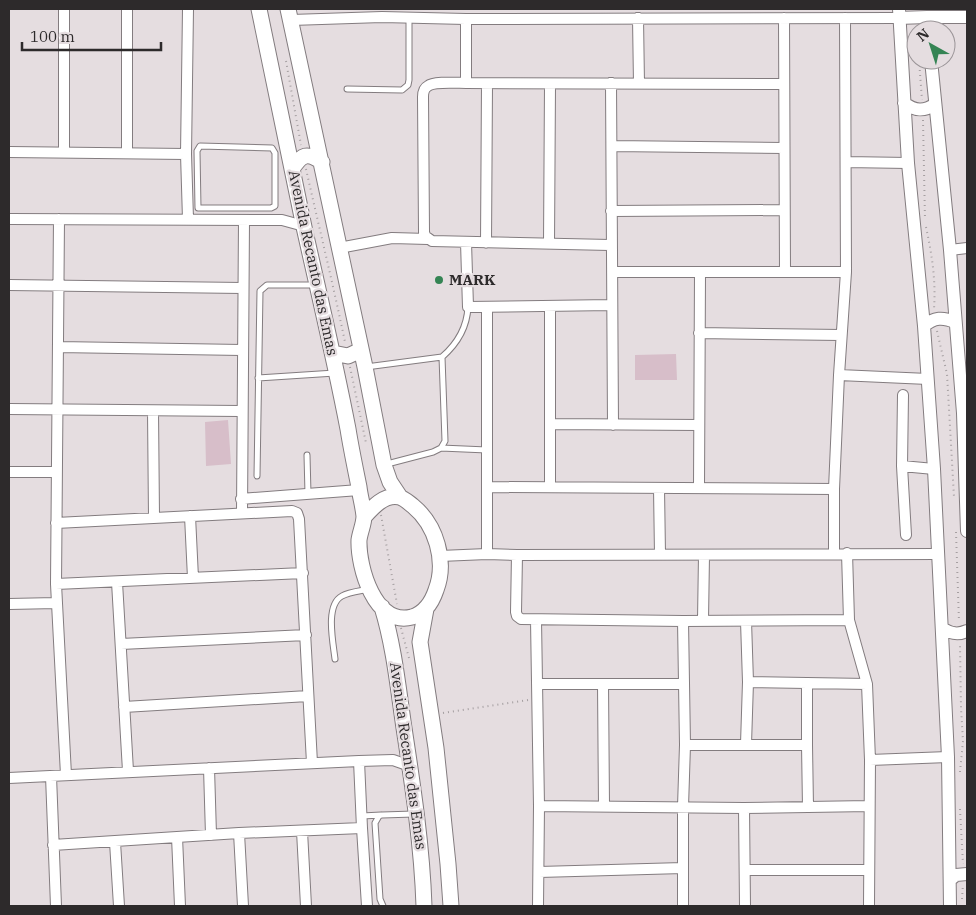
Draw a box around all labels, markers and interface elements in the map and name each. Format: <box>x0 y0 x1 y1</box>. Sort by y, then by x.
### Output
scale bar <box>22 20 161 52</box>
north arrow <box>906 20 956 70</box>
text: N <box>913 24 933 45</box>
text: 100 m <box>30 27 75 46</box>
street label: Avenida Recanto das Emas <box>285 168 342 357</box>
place label: MARK <box>449 270 496 289</box>
marker: MARK <box>433 274 445 286</box>
street label: Avenida Recanto das Emas <box>386 661 431 851</box>

